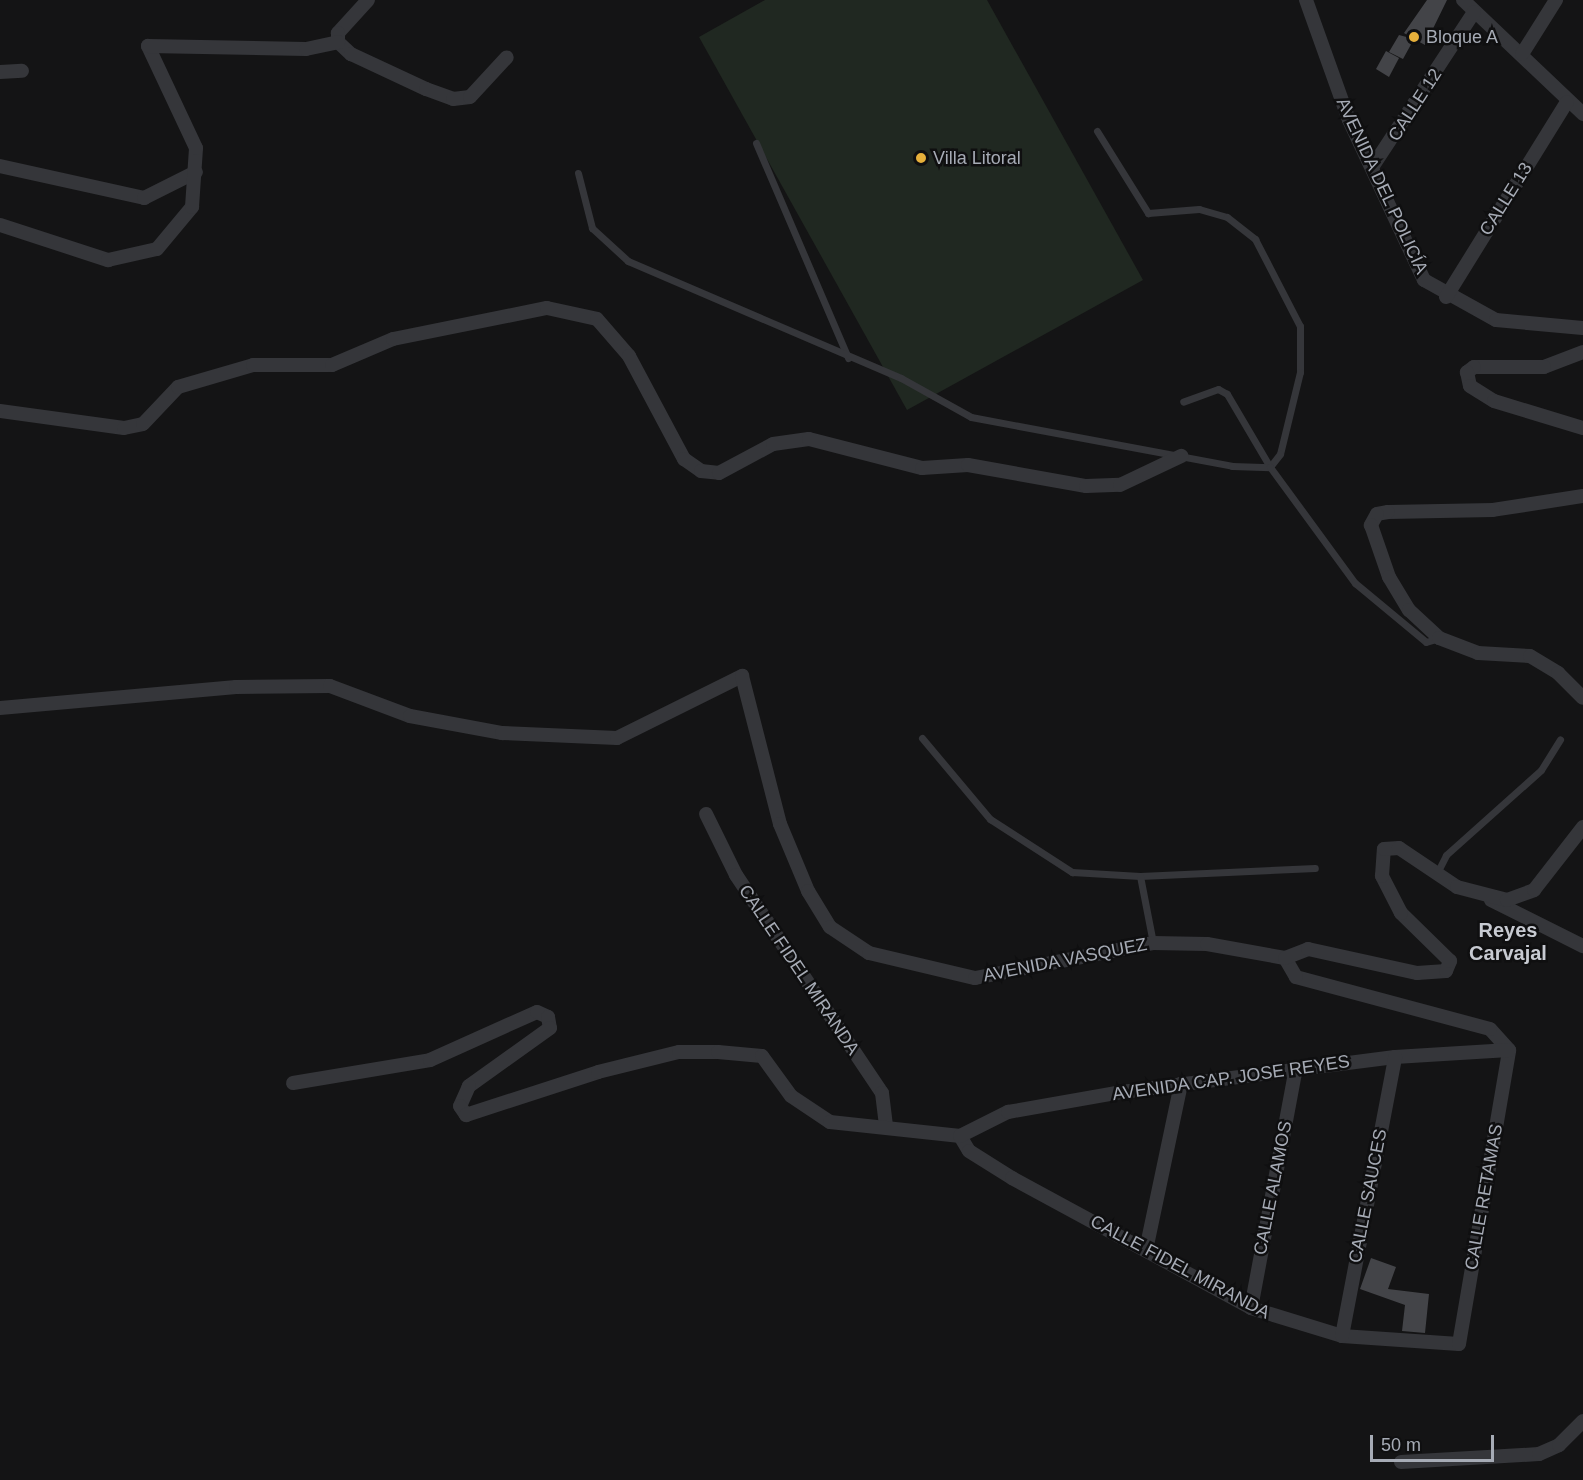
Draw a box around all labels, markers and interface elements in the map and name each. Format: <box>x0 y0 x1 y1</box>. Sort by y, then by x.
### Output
place label: Bloque A <box>1426 26 1499 48</box>
marker: Bloque A <box>1407 30 1421 44</box>
street label: CALLE 12 <box>1384 65 1446 145</box>
street label: AVENIDA DEL POLICÍA <box>1331 94 1433 278</box>
place label: Villa Litoral <box>933 147 1021 169</box>
marker: Villa Litoral <box>914 151 928 165</box>
street label: CALLE 13 <box>1475 158 1537 240</box>
street label: CALLE FIDEL MIRANDA <box>734 881 864 1059</box>
district label: Reyes Carvajal <box>1469 919 1547 966</box>
street label: AVENIDA VASQUEZ <box>981 933 1149 987</box>
street label: AVENIDA CAP. JOSE REYES <box>1110 1051 1352 1105</box>
street label: CALLE ALAMOS <box>1249 1119 1297 1257</box>
street label: CALLE RETAMAS <box>1461 1122 1507 1272</box>
street label: CALLE SAUCES <box>1344 1127 1392 1265</box>
street label: CALLE FIDEL MIRANDA <box>1086 1210 1274 1324</box>
scale bar <box>1373 1423 1498 1461</box>
text: 50 m <box>1381 1435 1421 1455</box>

